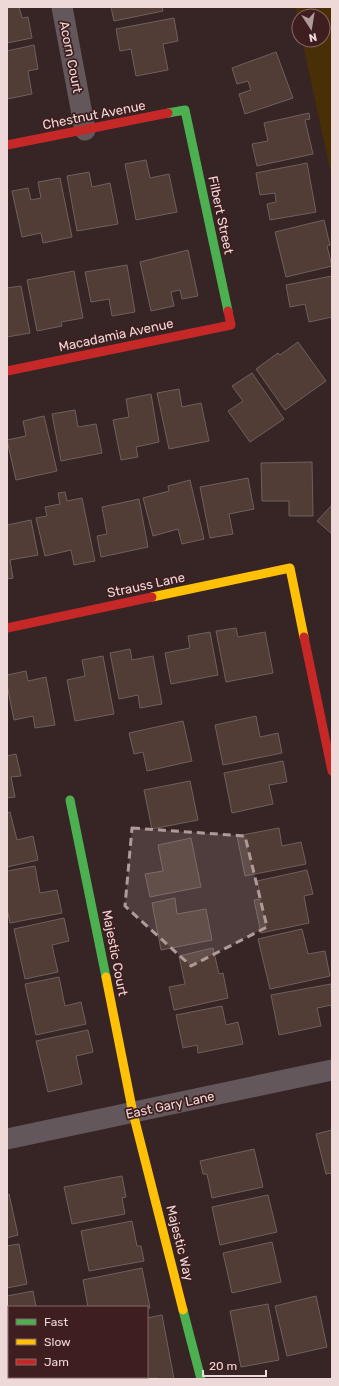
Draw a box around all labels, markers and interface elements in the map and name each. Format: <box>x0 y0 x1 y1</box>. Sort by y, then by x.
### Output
north arrow <box>291 8 331 48</box>
street label: Acorn Court <box>57 20 85 94</box>
text: N <box>308 30 318 44</box>
street label: Chestnut Avenue <box>41 98 147 132</box>
street label: Filbert Street <box>205 174 237 256</box>
street label: Macadamia Avenue <box>57 315 175 355</box>
street label: Strauss Lane <box>106 569 186 601</box>
street label: Majestic Court <box>99 909 131 997</box>
street label: East Gary Lane <box>124 1088 216 1122</box>
street label: Majestic Way <box>163 1204 197 1282</box>
legend <box>8 1306 148 1378</box>
text: Fast <box>44 1315 68 1329</box>
text: Slow <box>44 1335 71 1349</box>
scale bar <box>203 1352 266 1378</box>
text: Jam <box>44 1355 69 1369</box>
text: 20 m <box>209 1359 237 1373</box>

